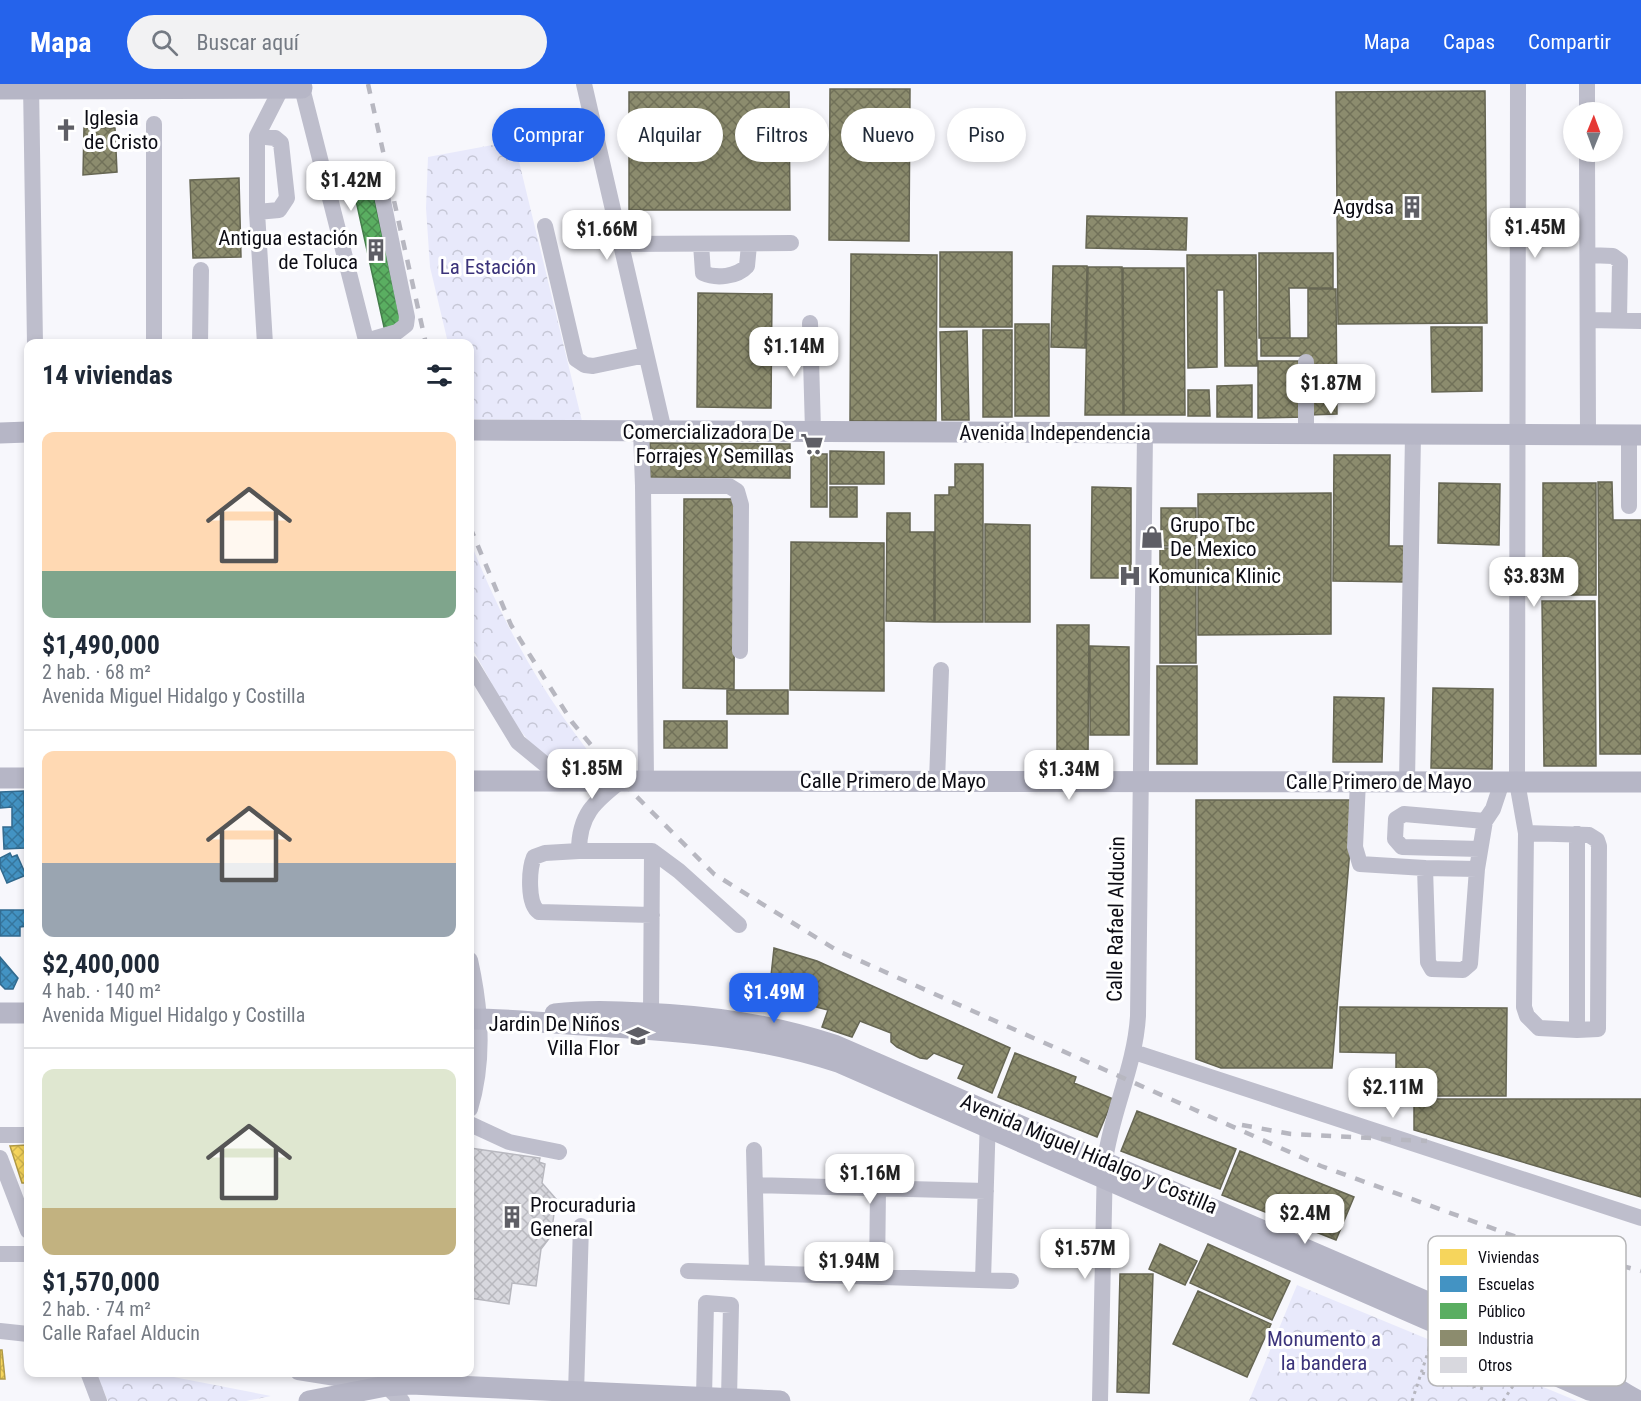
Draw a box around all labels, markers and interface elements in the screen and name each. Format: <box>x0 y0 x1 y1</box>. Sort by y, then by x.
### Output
search box <box>127 15 547 69</box>
text: Mapa <box>30 26 91 59</box>
icon: search <box>148 26 181 59</box>
text: Buscar aquí <box>196 30 299 55</box>
text: Mapa <box>1364 30 1410 54</box>
text: Capas <box>1443 30 1495 54</box>
text: Compartir <box>1528 30 1611 54</box>
north arrow <box>1563 102 1623 162</box>
map controls <box>1563 102 1623 162</box>
place label: Iglesia de Cristo <box>84 106 158 154</box>
chip: Comprar <box>492 108 605 162</box>
chip: Alquilar <box>617 108 723 162</box>
chip: Filtros <box>735 108 829 162</box>
chip: Nuevo <box>841 108 935 162</box>
chip: Piso <box>947 108 1026 162</box>
church icon: Iglesia de Cristo <box>53 117 79 143</box>
pin: $1.42M <box>302 161 400 212</box>
text: $1.42M <box>320 168 382 192</box>
building icon: Agydsa <box>1399 194 1425 220</box>
place label: Agydsa <box>1333 195 1394 219</box>
pin: $1.45M <box>1486 208 1584 259</box>
pin: $1.66M <box>558 210 656 261</box>
text: $1.45M <box>1504 215 1566 239</box>
text: $1.66M <box>576 217 638 241</box>
place label: Antigua estación de Toluca <box>218 226 358 274</box>
building icon: Antigua estación de Toluca <box>363 237 389 263</box>
park label: La Estación <box>440 255 536 279</box>
pin: $1.14M <box>745 327 843 378</box>
text: $1.14M <box>763 334 825 358</box>
icon: filters <box>423 359 456 392</box>
text: 14 viviendas <box>42 360 173 390</box>
pin: $1.87M <box>1282 364 1380 415</box>
text: $1.87M <box>1300 371 1362 395</box>
place label: Comercializadora De Forrajes Y Semillas <box>623 420 794 468</box>
street label: Avenida Independencia <box>959 421 1151 445</box>
supermarket icon: Comercializadora De Forrajes Y Semillas <box>799 431 825 457</box>
icon: home <box>195 471 303 579</box>
place label: Grupo Tbc De Mexico <box>1170 513 1257 561</box>
shop icon: Grupo Tbc De Mexico <box>1139 524 1165 550</box>
pin: $3.83M <box>1485 557 1583 608</box>
hospital icon: Komunica Klinic <box>1117 563 1143 589</box>
place label: Komunica Klinic <box>1148 564 1281 588</box>
text: $3.83M <box>1503 564 1565 588</box>
text: $1,490,000 <box>42 630 160 660</box>
text: 2 hab. · 68 m² <box>42 660 151 684</box>
text: Avenida Miguel Hidalgo y Costilla <box>42 684 305 708</box>
pin: $1.85M <box>543 749 641 800</box>
pin: $1.34M <box>1020 750 1118 801</box>
text: $1.85M <box>561 756 623 780</box>
text: $1.34M <box>1038 757 1100 781</box>
street label: Calle Primero de Mayo <box>800 769 986 793</box>
street label: Calle Primero de Mayo <box>1286 770 1472 794</box>
icon: home <box>195 790 303 898</box>
street label: Calle Rafael Alducin <box>1103 836 1129 1002</box>
text: $2,400,000 <box>42 949 160 979</box>
pin: $1.49M <box>725 973 823 1024</box>
text: 4 hab. · 140 m² <box>42 979 161 1003</box>
text: $1.49M <box>743 980 805 1004</box>
text: Avenida Miguel Hidalgo y Costilla <box>42 1003 305 1027</box>
place label: Jardin De Niños Villa Flor <box>489 1012 620 1060</box>
school or university icon: Jardin De Niños Villa Flor <box>625 1023 651 1049</box>
pin: $2.11M <box>1344 1068 1442 1119</box>
text: $2.11M <box>1362 1075 1424 1099</box>
street label: Avenida Miguel Hidalgo y Costilla <box>957 1089 1221 1219</box>
icon: home <box>195 1108 303 1216</box>
pin: $1.16M <box>821 1154 919 1205</box>
text: $1.16M <box>839 1161 901 1185</box>
place label: Procuraduria General <box>530 1193 636 1241</box>
pin: $2.4M <box>1263 1194 1347 1245</box>
text: $2.4M <box>1279 1201 1331 1225</box>
building icon: Procuraduria General <box>499 1204 525 1230</box>
pin: $1.57M <box>1036 1229 1134 1280</box>
text: $1.57M <box>1054 1236 1116 1260</box>
legend <box>1428 1236 1626 1386</box>
pin: $1.94M <box>800 1242 898 1293</box>
text: Viviendas <box>1478 1248 1539 1267</box>
text: $1.94M <box>818 1249 880 1273</box>
text: $1,570,000 <box>42 1267 160 1297</box>
text: Escuelas <box>1478 1275 1535 1294</box>
text: 2 hab. · 74 m² <box>42 1297 151 1321</box>
text: Público <box>1478 1302 1525 1321</box>
text: Calle Rafael Alducin <box>42 1321 200 1345</box>
park label: Monumento a la bandera <box>1267 1327 1381 1375</box>
text: Industria <box>1478 1329 1534 1348</box>
text: Otros <box>1478 1356 1512 1375</box>

